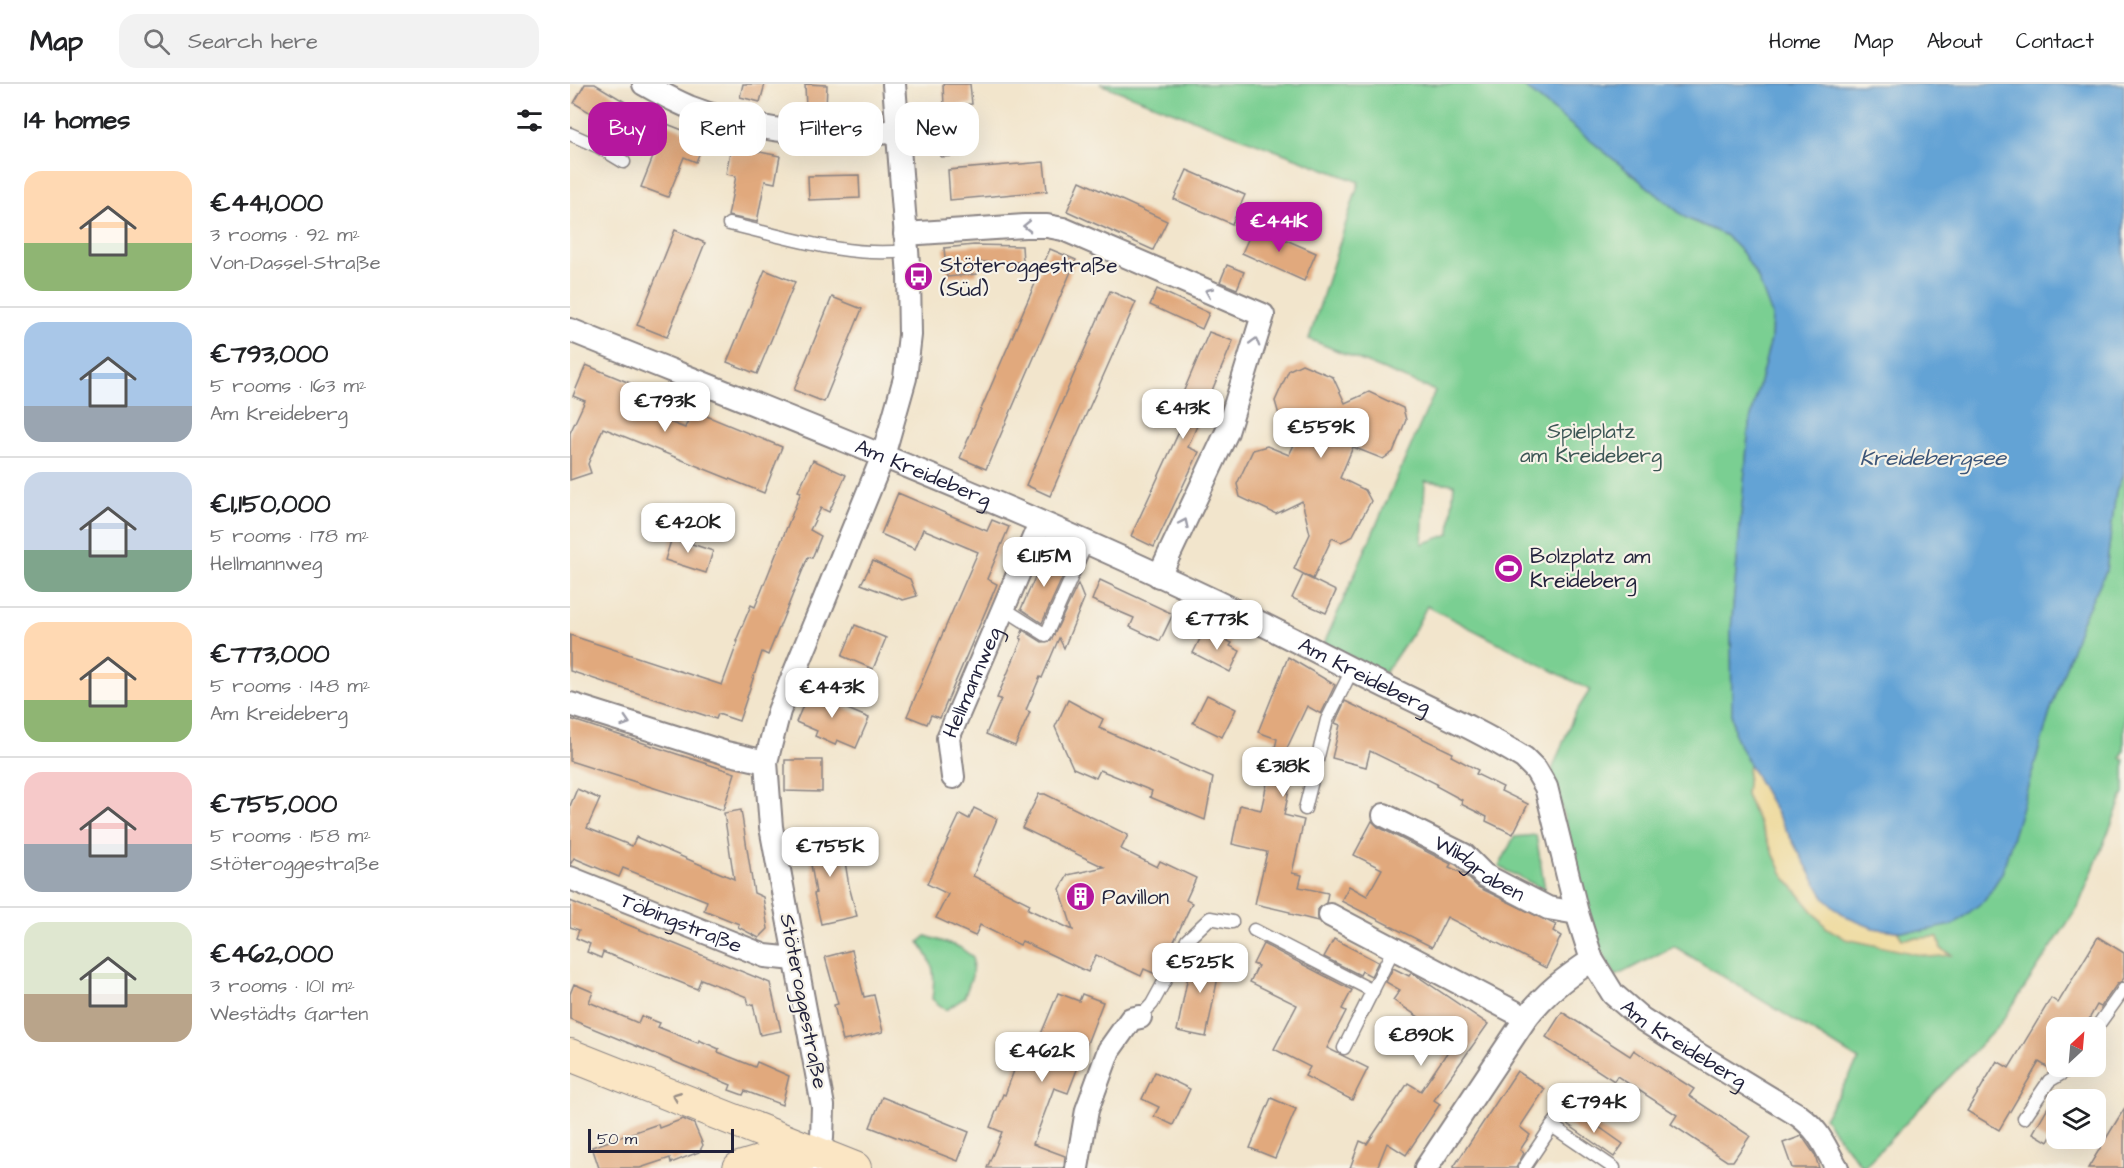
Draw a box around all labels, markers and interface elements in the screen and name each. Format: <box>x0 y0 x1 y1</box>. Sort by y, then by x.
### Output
search box <box>119 14 539 68</box>
text: Map <box>30 22 83 61</box>
icon: search <box>140 25 173 58</box>
text: Search here <box>188 26 318 57</box>
text: Home <box>1769 27 1821 56</box>
text: Map <box>1854 27 1894 56</box>
text: About <box>1927 27 1983 56</box>
text: Contact <box>2016 27 2094 56</box>
text: 14 homes <box>24 102 130 138</box>
chip: Buy <box>588 102 667 156</box>
chip: Rent <box>679 102 766 156</box>
chip: Filters <box>778 102 883 156</box>
chip: New <box>895 102 979 156</box>
icon: filters <box>513 104 546 137</box>
text: €441,000 <box>210 185 323 221</box>
icon: home <box>72 195 144 267</box>
pin: €441K <box>1237 202 1321 253</box>
text: €441K <box>1250 207 1308 235</box>
one-way arrow <box>1023 220 1032 232</box>
text: 3 rooms · 92 m² <box>210 221 360 249</box>
text: Von-Dassel-Straße <box>210 249 381 277</box>
place label: Stöteroggestraße (Süd) <box>940 251 1118 304</box>
bus stop icon: Stöteroggestraße (Süd) <box>903 261 935 293</box>
one-way arrow <box>1204 287 1215 299</box>
text: €793,000 <box>210 336 329 372</box>
one-way arrow <box>1248 337 1260 348</box>
icon: home <box>72 346 144 418</box>
text: 5 rooms · 163 m² <box>210 372 366 400</box>
pin: €793K <box>623 382 707 433</box>
text: €793K <box>634 387 696 415</box>
pin: €413K <box>1141 389 1225 440</box>
text: €413K <box>1156 394 1210 422</box>
text: Am Kreideberg <box>210 400 348 428</box>
pin: €559K <box>1279 408 1363 459</box>
text: €559K <box>1287 413 1355 441</box>
park label: Spielplatz am Kreideberg <box>1520 417 1662 472</box>
street label: Am Kreideberg <box>851 432 996 516</box>
water label: Kreidebergsee <box>1860 443 2007 475</box>
text: €1,150,000 <box>210 486 331 522</box>
icon: home <box>72 496 144 568</box>
pin: €420K <box>646 503 730 554</box>
text: €420K <box>655 508 721 536</box>
one-way arrow <box>1176 519 1188 530</box>
text: 5 rooms · 178 m² <box>210 522 369 550</box>
pin: €1.15M <box>995 537 1093 588</box>
text: €1.15M <box>1017 542 1071 570</box>
place label: Bolzplatz am Kreideberg <box>1530 542 1651 597</box>
text: Hellmannweg <box>210 550 322 578</box>
sports icon: Bolzplatz am Kreideberg <box>1493 552 1525 584</box>
pin: €773K <box>1175 600 1259 651</box>
text: €773K <box>1186 605 1248 633</box>
street label: Hellmannweg <box>936 622 1011 742</box>
street label: Am Kreideberg <box>1293 630 1436 723</box>
text: €773,000 <box>210 636 330 672</box>
icon: home <box>72 646 144 718</box>
pin: €443K <box>790 668 874 719</box>
text: 5 rooms · 148 m² <box>210 672 370 700</box>
text: €443K <box>799 673 865 701</box>
text: Am Kreideberg <box>210 700 348 728</box>
one-way arrow <box>620 715 631 727</box>
pin: €318K <box>1241 747 1325 798</box>
text: €318K <box>1256 752 1310 780</box>
text: €755,000 <box>210 786 337 822</box>
icon: home <box>72 796 144 868</box>
text: 5 rooms · 158 m² <box>210 822 371 850</box>
pin: €755K <box>788 827 872 878</box>
street label: Wildgraben <box>1429 828 1530 909</box>
text: €755K <box>796 832 864 860</box>
text: Stöteroggestraße <box>210 850 379 878</box>
building icon: Pavillon <box>1065 881 1097 913</box>
place label: Pavillon <box>1102 883 1169 912</box>
street label: Töbingstraße <box>616 886 746 960</box>
street label: Stöteroggestraße <box>770 911 835 1091</box>
text: €462,000 <box>210 936 333 972</box>
pin: €525K <box>1158 943 1242 994</box>
icon: home <box>72 946 144 1018</box>
text: €525K <box>1166 948 1234 976</box>
text: 3 rooms · 101 m² <box>210 972 355 1000</box>
street label: Am Kreideberg <box>1614 993 1752 1097</box>
text: Westädts Garten <box>210 1000 368 1028</box>
pin: €890K <box>1379 1016 1463 1067</box>
north arrow <box>2046 1017 2106 1077</box>
map controls <box>2046 1017 2106 1149</box>
text: €890K <box>1389 1021 1453 1049</box>
pin: €462K <box>1000 1032 1084 1083</box>
text: €462K <box>1009 1037 1075 1065</box>
pin: €794K <box>1552 1083 1636 1134</box>
text: €794K <box>1561 1088 1627 1116</box>
button: layers <box>2046 1089 2106 1149</box>
one-way arrow <box>671 1091 682 1104</box>
scale bar <box>588 1126 734 1154</box>
text: 50 m <box>597 1128 637 1150</box>

